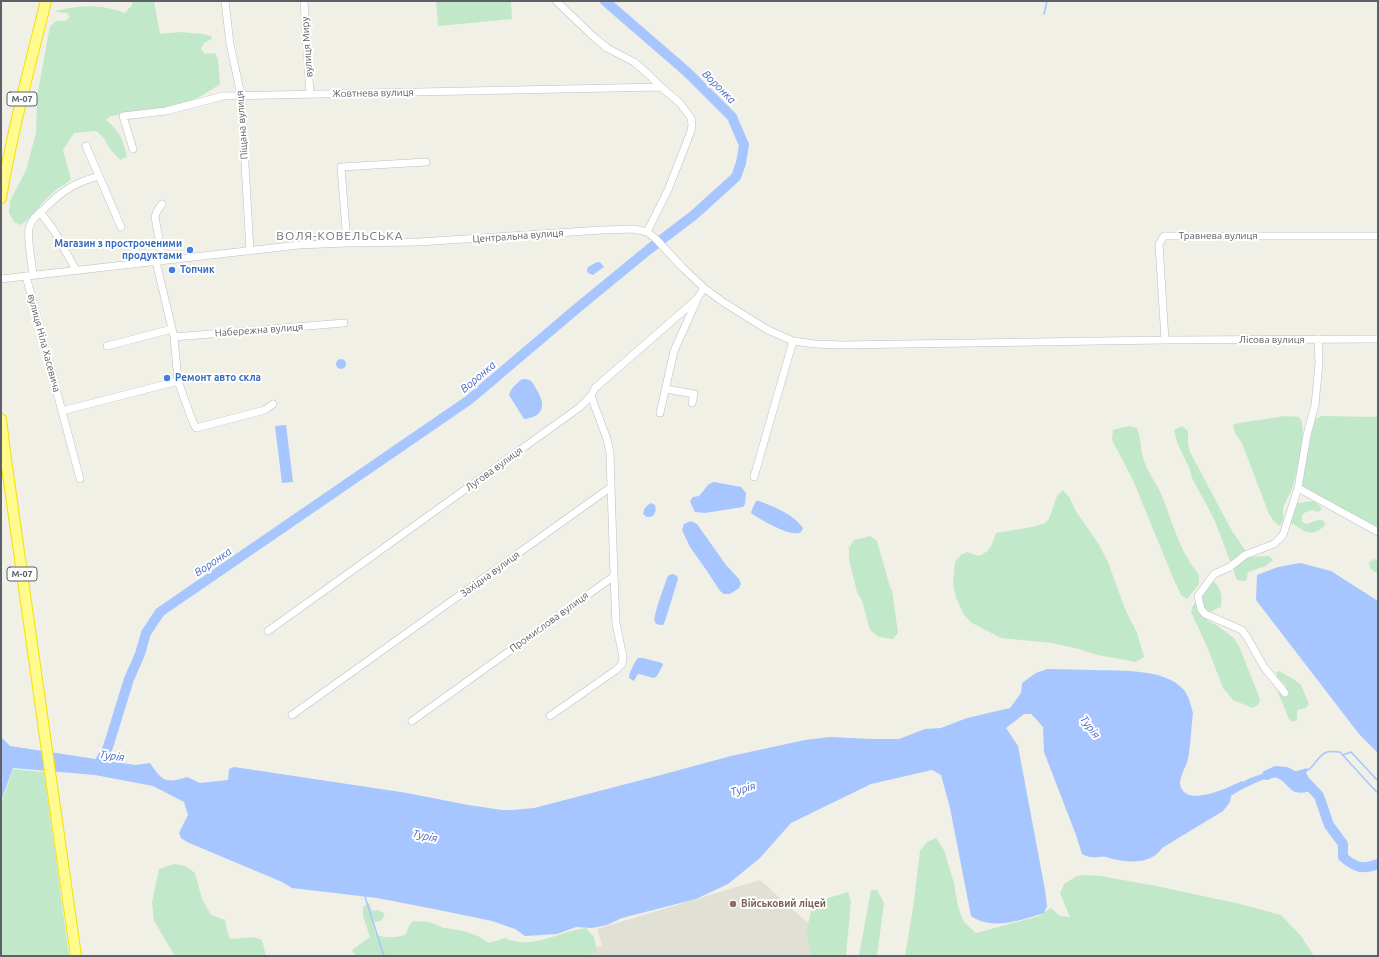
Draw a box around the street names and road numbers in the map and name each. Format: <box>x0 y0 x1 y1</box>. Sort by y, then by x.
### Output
street label: вулиця Миру <box>299 16 315 78</box>
street label: Жовтнева вулиця <box>332 86 414 100</box>
street label: Піщана вулиця <box>234 90 250 160</box>
road number: М-07 <box>7 92 37 106</box>
street label: Центральна вулиця <box>472 227 564 245</box>
street label: Травнева вулиця <box>1178 230 1258 242</box>
street label: вулиця Ніла Хасевича <box>25 292 63 394</box>
street label: Набережна вулиця <box>214 321 304 339</box>
street label: Лісова вулиця <box>1239 334 1305 346</box>
street label: Лугова вулиця <box>463 444 525 494</box>
street label: Західна вулиця <box>458 548 522 600</box>
road number: М-07 <box>7 567 37 581</box>
street label: Промислова вулиця <box>507 589 591 655</box>

